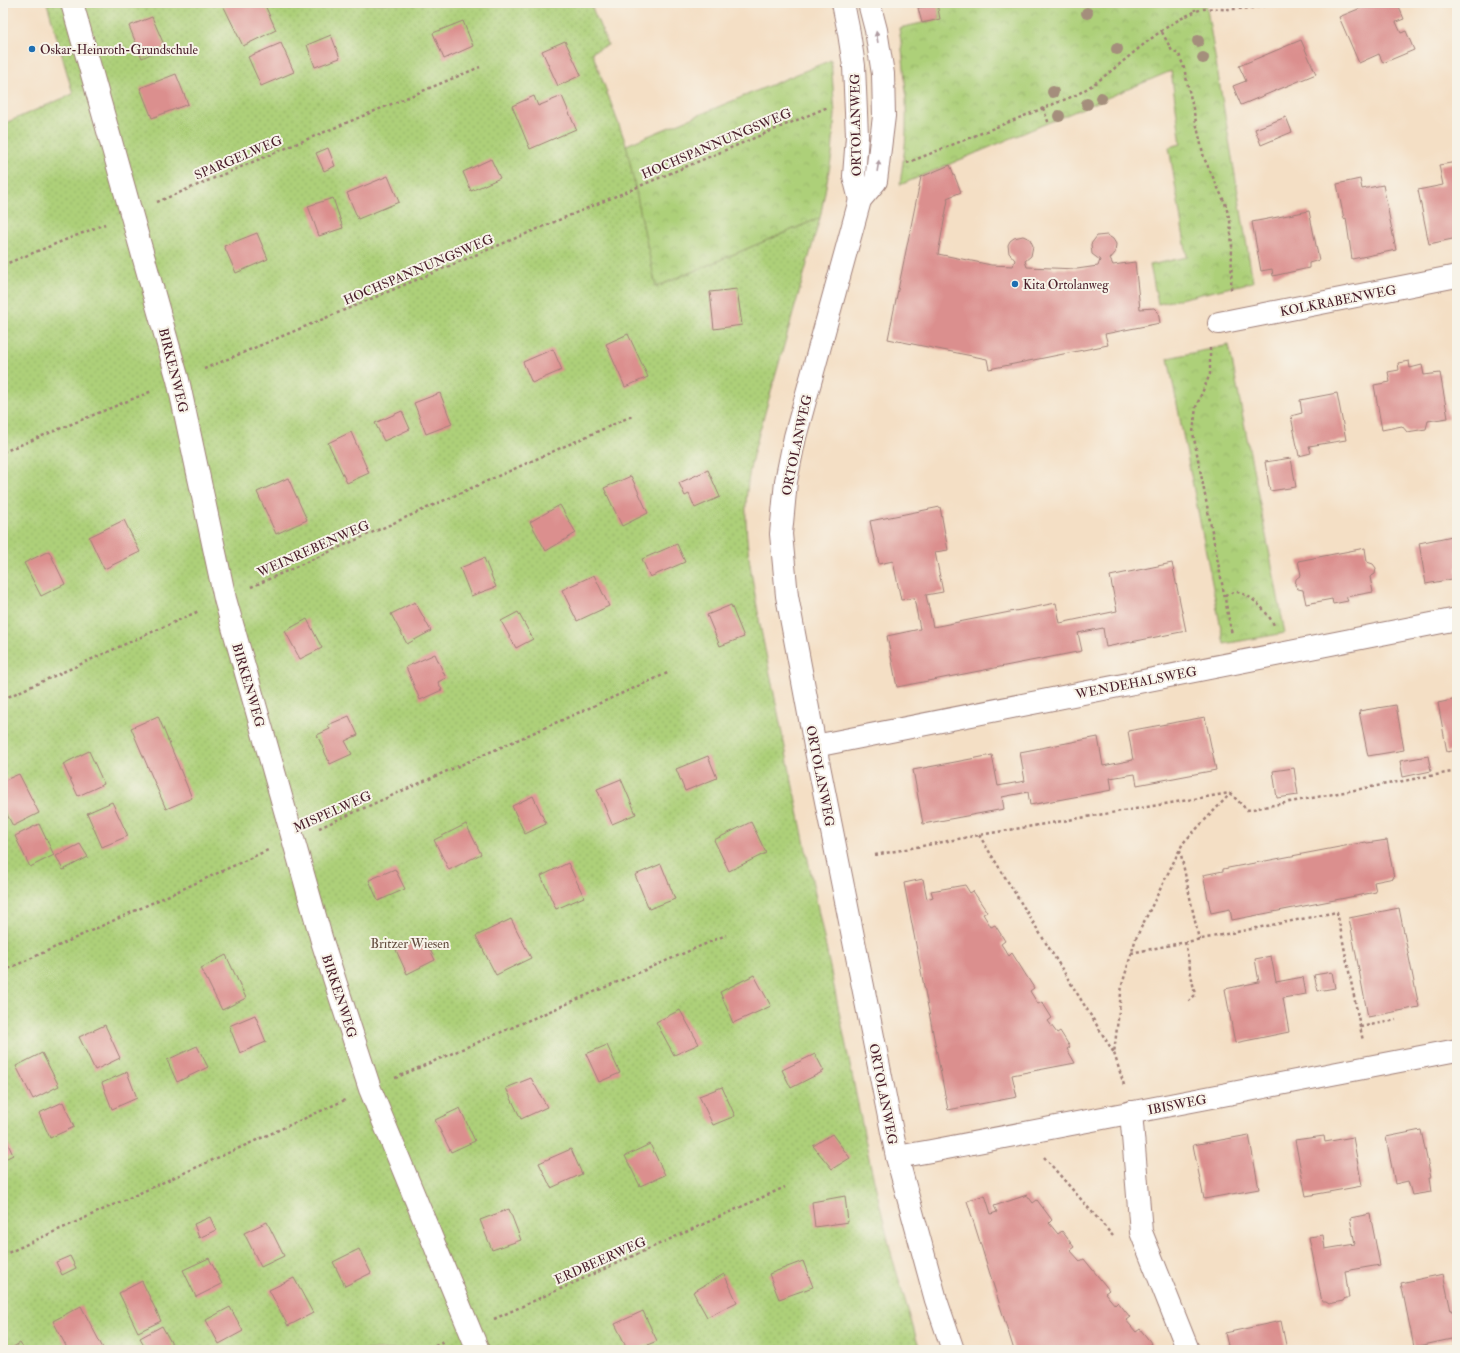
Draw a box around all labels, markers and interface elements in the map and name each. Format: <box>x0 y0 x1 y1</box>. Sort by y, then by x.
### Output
one-way arrow <box>874 31 880 43</box>
place label: Oskar-Heinroth-Grundschule <box>40 42 199 58</box>
marker: Oskar-Heinroth-Grundschule <box>27 44 37 54</box>
street label: ORTOLANWEG <box>847 73 865 176</box>
street label: HOCHSPANNUNGSWEG <box>639 105 794 183</box>
street label: SPARGELWEG <box>192 132 285 184</box>
one-way arrow <box>875 160 881 172</box>
street label: HOCHSPANNUNGSWEG <box>341 231 496 309</box>
place label: Kita Ortolanweg <box>1023 277 1109 293</box>
marker: Kita Ortolanweg <box>1010 279 1020 289</box>
street label: KOLKRABENWEG <box>1279 282 1398 320</box>
street label: BIRKENWEG <box>155 326 191 414</box>
street label: ORTOLANWEG <box>778 393 815 497</box>
street label: WEINREBENWEG <box>254 517 372 581</box>
street label: BIRKENWEG <box>228 641 268 729</box>
street label: WENDEHALSWEG <box>1073 663 1198 703</box>
street label: ORTOLANWEG <box>802 724 838 828</box>
street label: MISPELWEG <box>291 788 374 836</box>
park label: Britzer Wiesen <box>371 936 450 952</box>
street label: BIRKENWEG <box>318 953 360 1040</box>
street label: ORTOLANWEG <box>865 1042 901 1146</box>
street label: IBISWEG <box>1146 1091 1208 1119</box>
street label: ERDBEERWEG <box>552 1234 649 1288</box>

